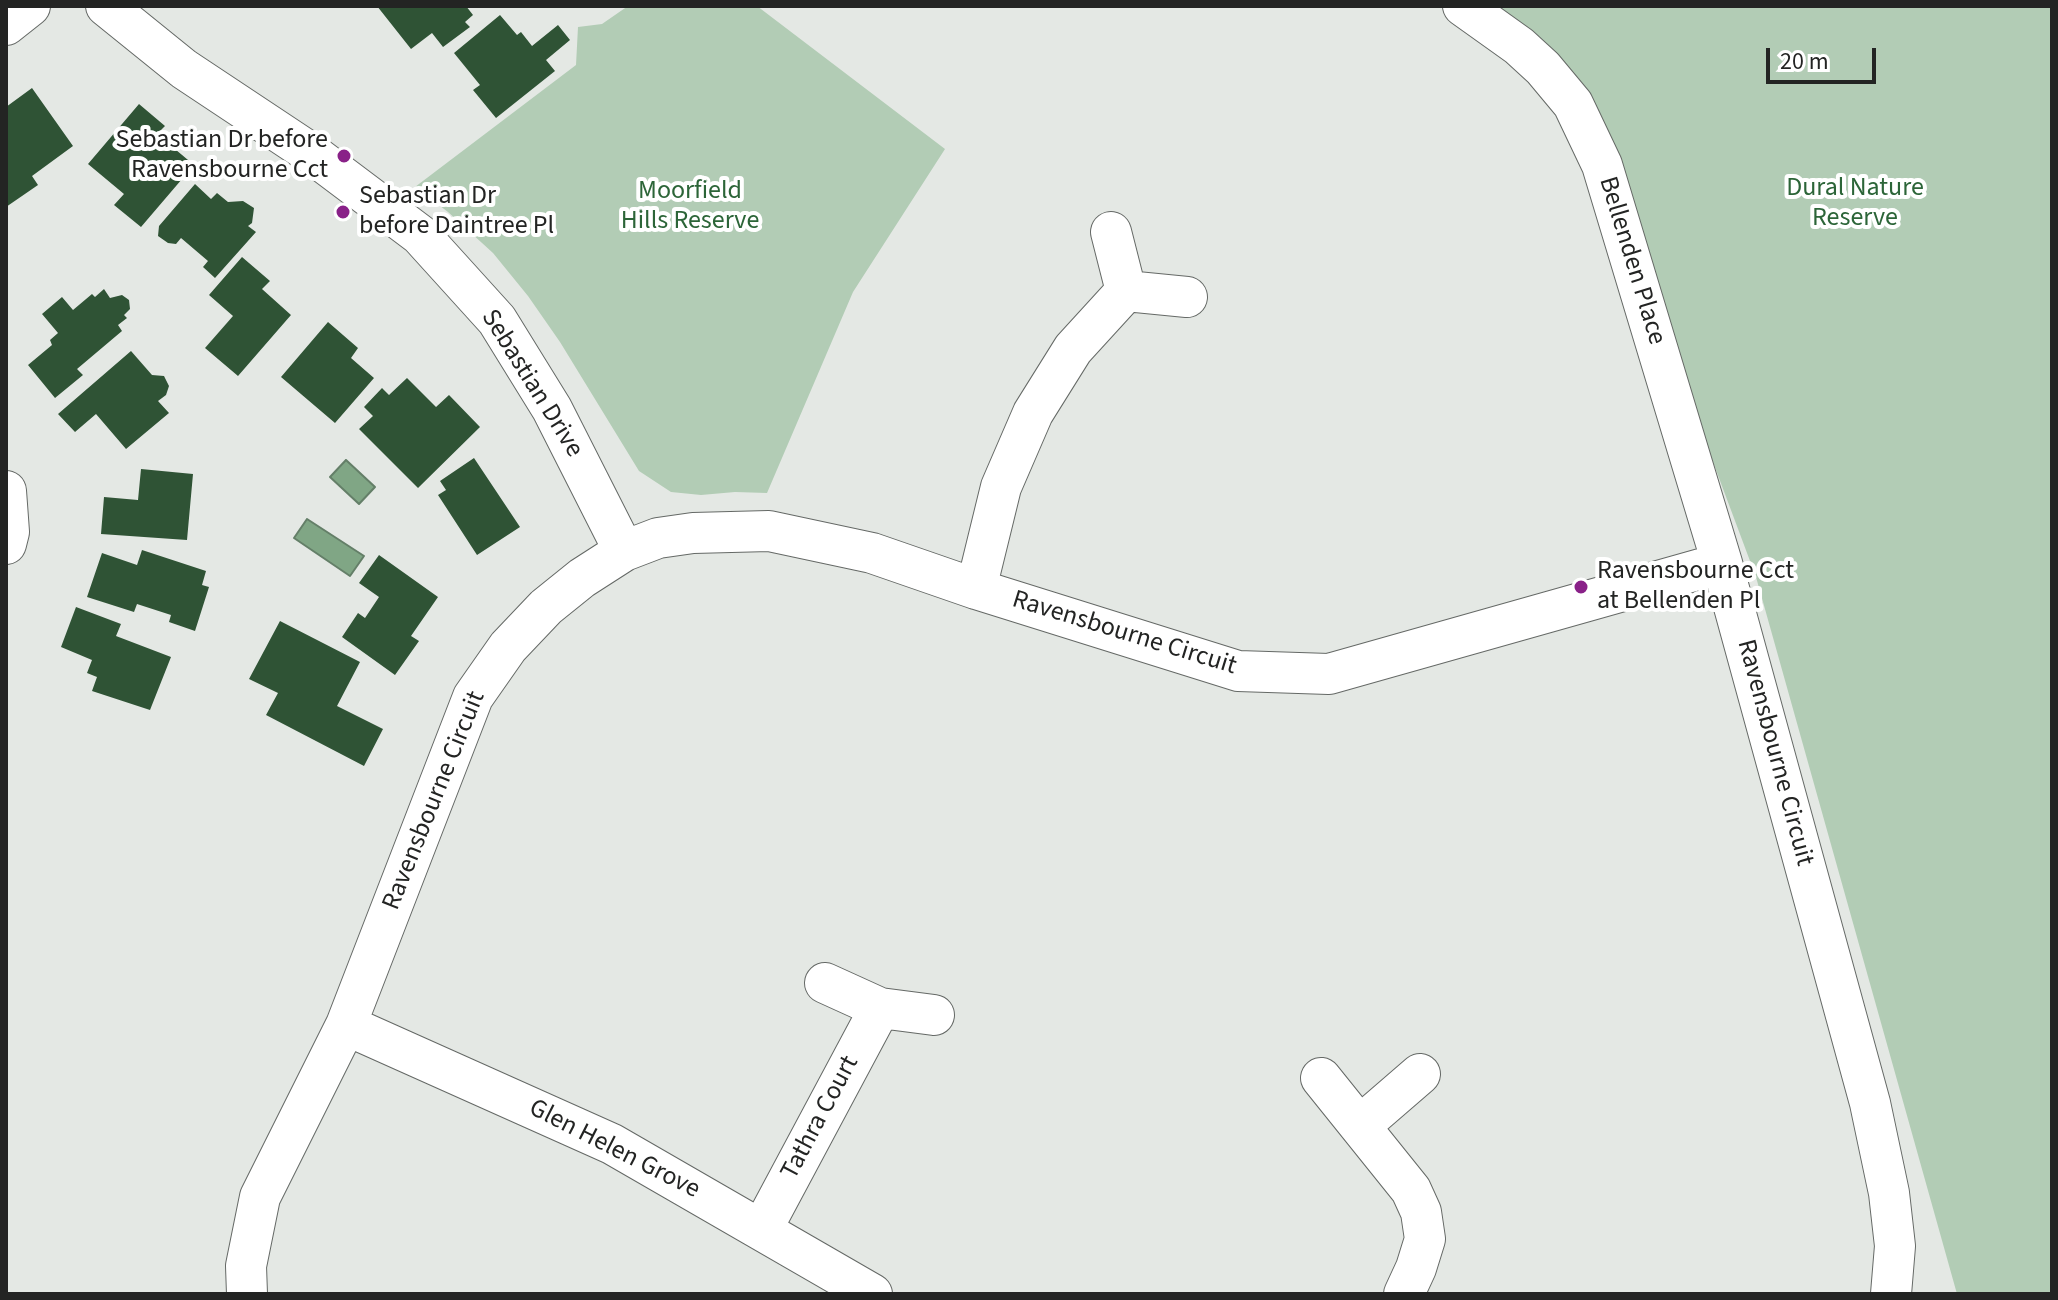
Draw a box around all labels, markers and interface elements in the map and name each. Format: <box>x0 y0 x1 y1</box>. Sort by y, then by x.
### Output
scale bar <box>1770 32 1880 82</box>
text: 20 m <box>1780 44 1829 79</box>
place label: Sebastian Dr before Ravensbourne Cct <box>116 125 328 186</box>
marker: Sebastian Dr before Ravensbourne Cct <box>335 147 353 165</box>
street label: Bellenden Place <box>1591 173 1671 349</box>
park label: Dural Nature Reserve <box>1786 173 1924 234</box>
park label: Moorfield Hills Reserve <box>621 176 759 238</box>
place label: Sebastian Dr before Daintree Pl <box>359 181 554 242</box>
marker: Sebastian Dr before Daintree Pl <box>334 203 352 221</box>
street label: Sebastian Drive <box>473 304 589 464</box>
place label: Ravensbourne Cct at Bellenden Pl <box>1597 556 1794 618</box>
marker: Ravensbourne Cct at Bellenden Pl <box>1572 578 1590 596</box>
street label: Ravensbourne Circuit <box>1008 585 1240 683</box>
street label: Ravensbourne Circuit <box>1729 636 1819 870</box>
street label: Ravensbourne Circuit <box>377 687 493 915</box>
street label: Tathra Court <box>775 1051 867 1185</box>
street label: Glen Helen Grove <box>523 1094 705 1206</box>

